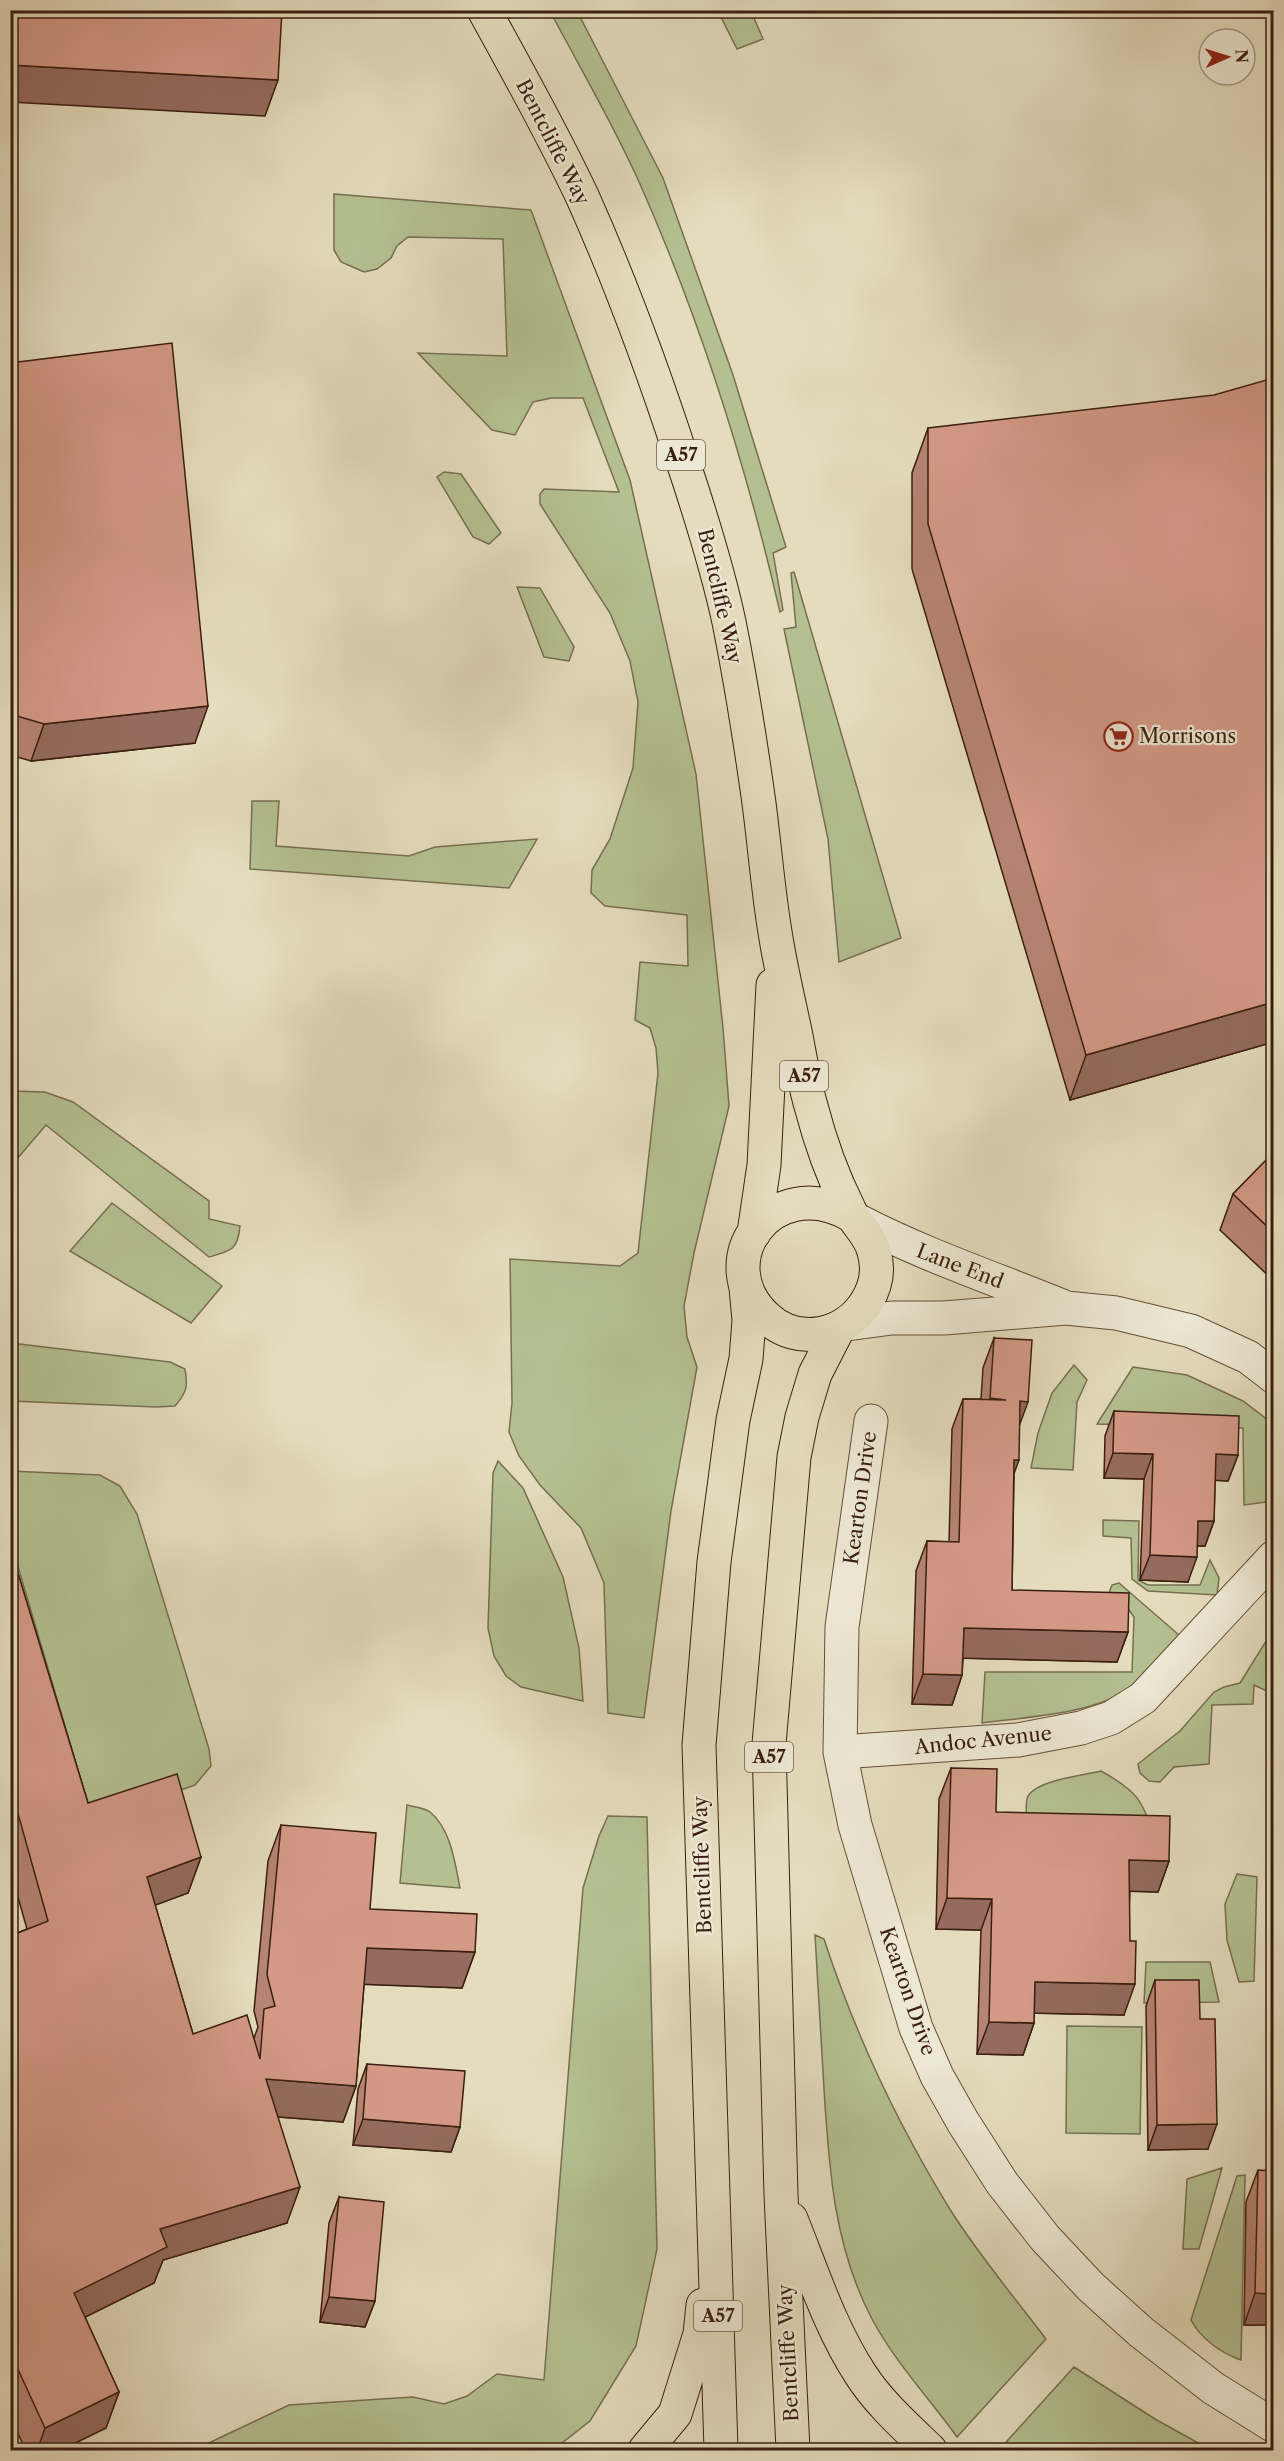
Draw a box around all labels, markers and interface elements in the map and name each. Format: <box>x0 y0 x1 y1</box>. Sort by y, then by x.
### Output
north arrow <box>1197 27 1257 87</box>
text: N <box>1232 49 1252 64</box>
street label: Bentcliffe Way <box>511 75 595 210</box>
road number: A57 <box>657 440 705 470</box>
street label: Bentcliffe Way <box>693 526 747 667</box>
supermarket icon: Morrisons <box>1102 720 1134 752</box>
place label: Morrisons <box>1139 724 1236 748</box>
road number: A57 <box>780 1061 828 1091</box>
street label: Lane End <box>913 1238 1007 1294</box>
street label: Kearton Drive <box>839 1430 881 1566</box>
street label: Andoc Avenue <box>912 1721 1053 1759</box>
road number: A57 <box>745 1742 793 1772</box>
street label: Bentcliffe Way <box>688 1795 716 1934</box>
street label: Kearton Drive <box>875 1924 941 2058</box>
street label: Bentcliffe Way <box>772 2283 804 2422</box>
road number: A57 <box>694 2301 742 2331</box>

